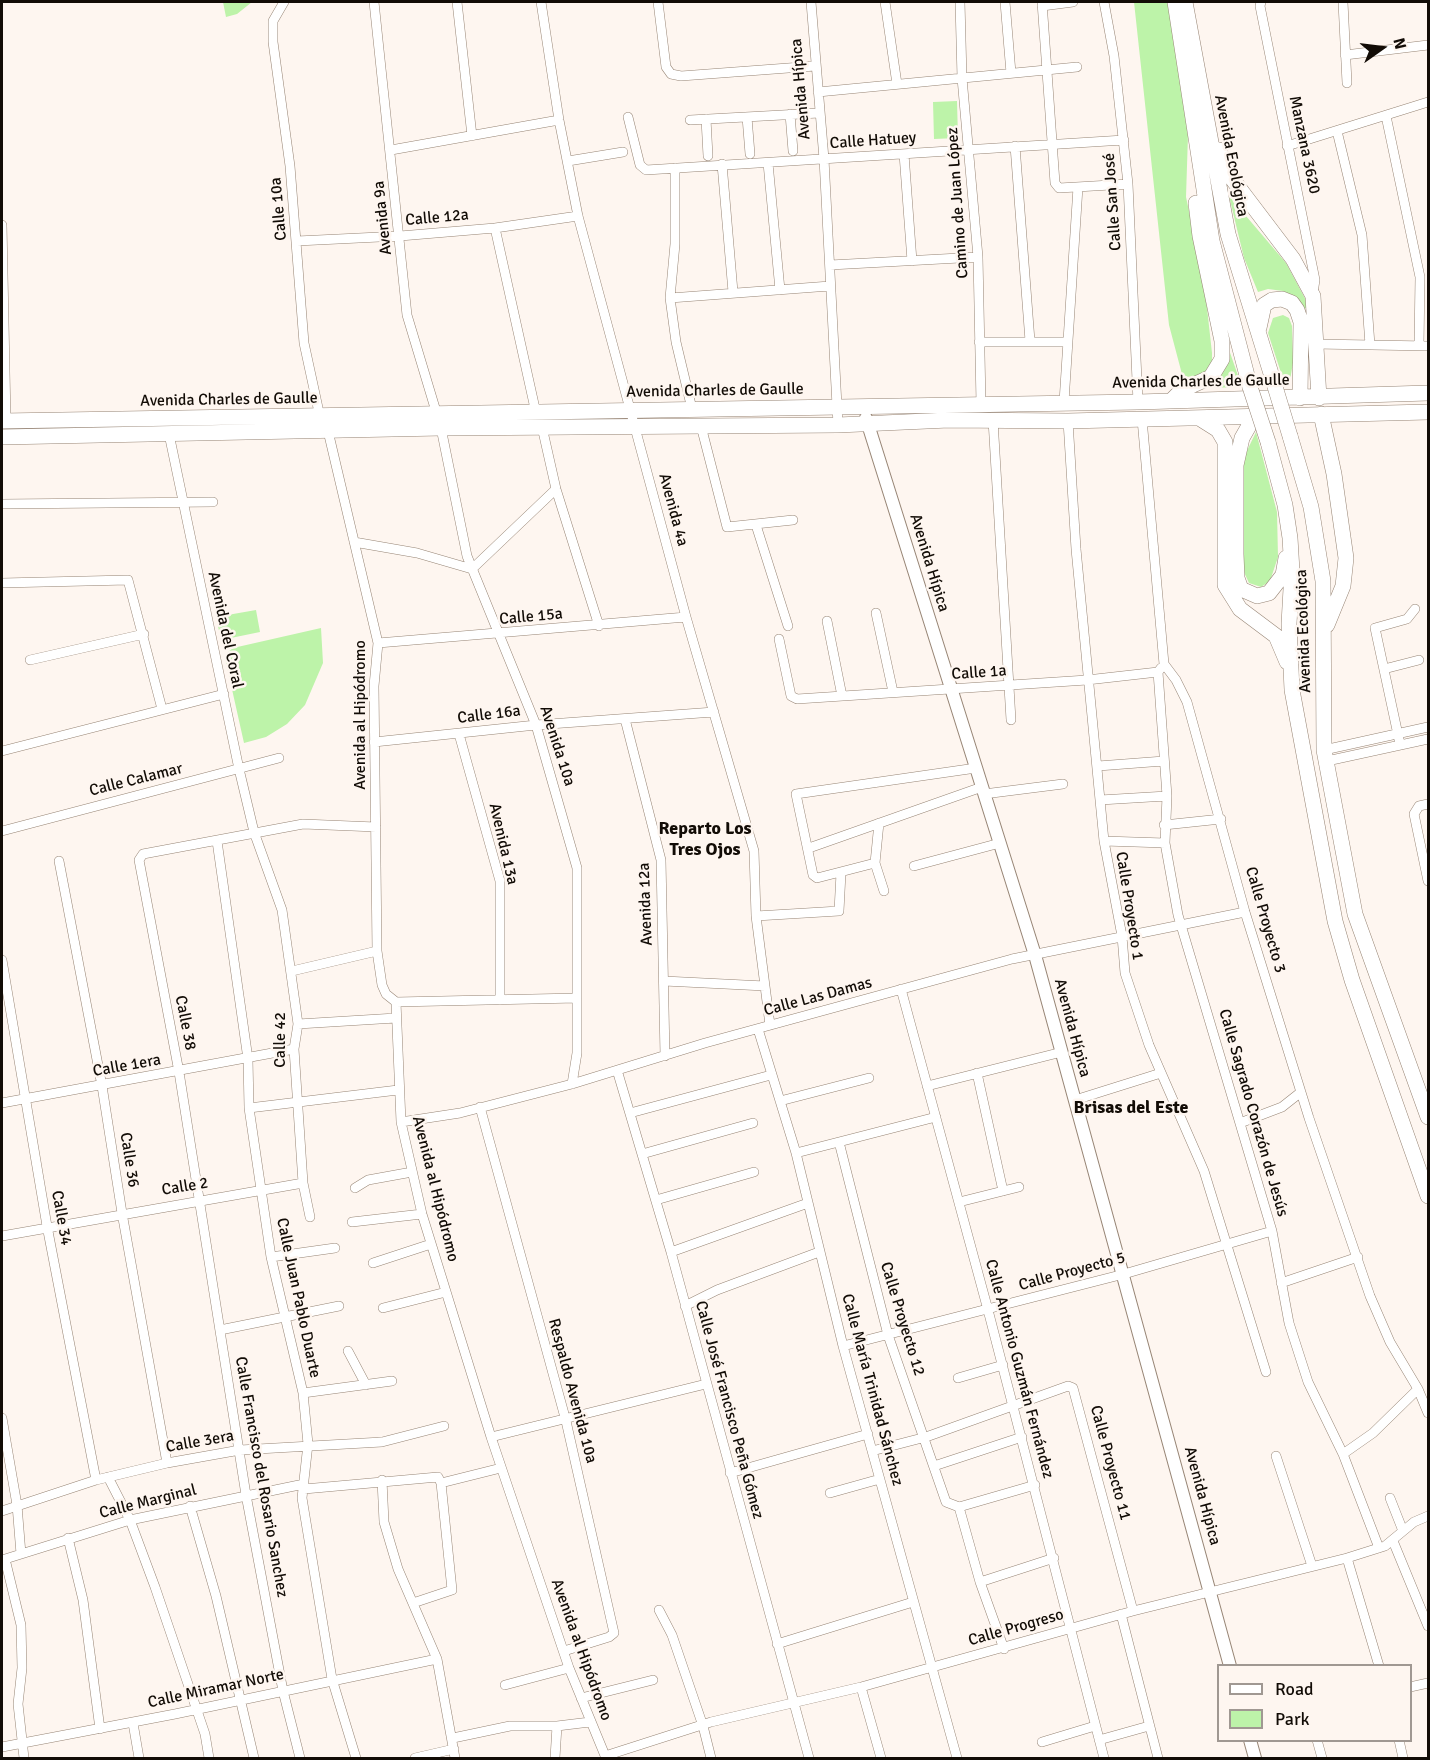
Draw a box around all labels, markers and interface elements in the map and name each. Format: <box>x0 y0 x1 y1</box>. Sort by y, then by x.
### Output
north arrow <box>1352 18 1412 78</box>
text: N <box>1388 36 1411 51</box>
street label: Avenida Hípica <box>787 38 815 140</box>
street label: Avenida Ecológica <box>1210 93 1252 219</box>
street label: Manzana 3620 <box>1284 94 1324 196</box>
street label: Camino de Juan López <box>943 127 973 279</box>
street label: Calle Hatuey <box>829 128 917 154</box>
street label: Calle San José <box>1100 152 1126 252</box>
street label: Calle 10a <box>267 176 291 242</box>
street label: Avenida 9a <box>370 180 396 256</box>
street label: Calle 12a <box>404 206 470 230</box>
street label: Avenida Charles de Gaulle <box>1112 371 1290 393</box>
street label: Avenida Charles de Gaulle <box>626 380 804 402</box>
street label: Avenida Charles de Gaulle <box>140 389 318 411</box>
street label: Avenida 4a <box>654 472 692 548</box>
street label: Avenida Hípica <box>905 512 953 614</box>
street label: Avenida Ecológica <box>1292 569 1316 693</box>
street label: Avenida del Coral <box>203 570 247 690</box>
street label: Calle 15a <box>498 605 564 629</box>
street label: Avenida al Hipódromo <box>351 640 371 790</box>
street label: Calle 1a <box>951 662 1007 684</box>
street label: Calle 16a <box>456 702 522 728</box>
street label: Avenida 10a <box>535 703 579 789</box>
street label: Calle Calamar <box>87 759 185 801</box>
street label: Avenida 13a <box>484 801 522 887</box>
district label: Reparto Los Tres Ojos <box>658 818 752 860</box>
street label: Calle Proyecto 1 <box>1111 850 1147 962</box>
street label: Avenida 12a <box>635 862 657 946</box>
street label: Calle Proyecto 3 <box>1241 865 1289 975</box>
street label: Calle Las Damas <box>762 973 874 1021</box>
street label: Avenida Hípica <box>1050 977 1094 1079</box>
street label: Calle 38 <box>170 994 200 1052</box>
street label: Calle Sagrado Corazón de Jesús <box>1214 1007 1292 1219</box>
street label: Calle 42 <box>271 1012 291 1068</box>
street label: Calle 1era <box>91 1051 163 1081</box>
district label: Brisas del Este <box>1073 1097 1189 1119</box>
street label: Avenida al Hipódromo <box>408 1114 462 1264</box>
street label: Calle 36 <box>115 1131 143 1189</box>
street label: Calle 2 <box>160 1174 210 1200</box>
street label: Calle 34 <box>47 1189 75 1247</box>
street label: Calle Juan Pablo Duarte <box>272 1216 324 1380</box>
street label: Calle Proyecto 5 <box>1017 1249 1127 1295</box>
street label: Calle Antonio Guzmán Fernández <box>981 1257 1057 1481</box>
street label: Calle Proyecto 12 <box>876 1260 928 1378</box>
street label: Calle María Trinidad Sánchez <box>837 1292 907 1488</box>
street label: Calle José Francisco Peña Gómez <box>691 1299 767 1521</box>
street label: Respaldo Avenida 10a <box>543 1317 601 1465</box>
street label: Calle Francisco del Rosario Sanchez <box>230 1355 292 1599</box>
street label: Calle Proyecto 11 <box>1085 1403 1135 1523</box>
street label: Calle 3era <box>164 1427 236 1457</box>
street label: Avenida Hípica <box>1180 1445 1224 1547</box>
street label: Calle Marginal <box>98 1481 198 1523</box>
street label: Avenida al Hipódromo <box>546 1576 616 1724</box>
street label: Calle Progreso <box>966 1605 1066 1651</box>
legend <box>1217 1664 1412 1742</box>
street label: Calle Miramar Norte <box>146 1665 286 1713</box>
text: Road <box>1275 1678 1314 1700</box>
text: Park <box>1275 1708 1310 1730</box>

